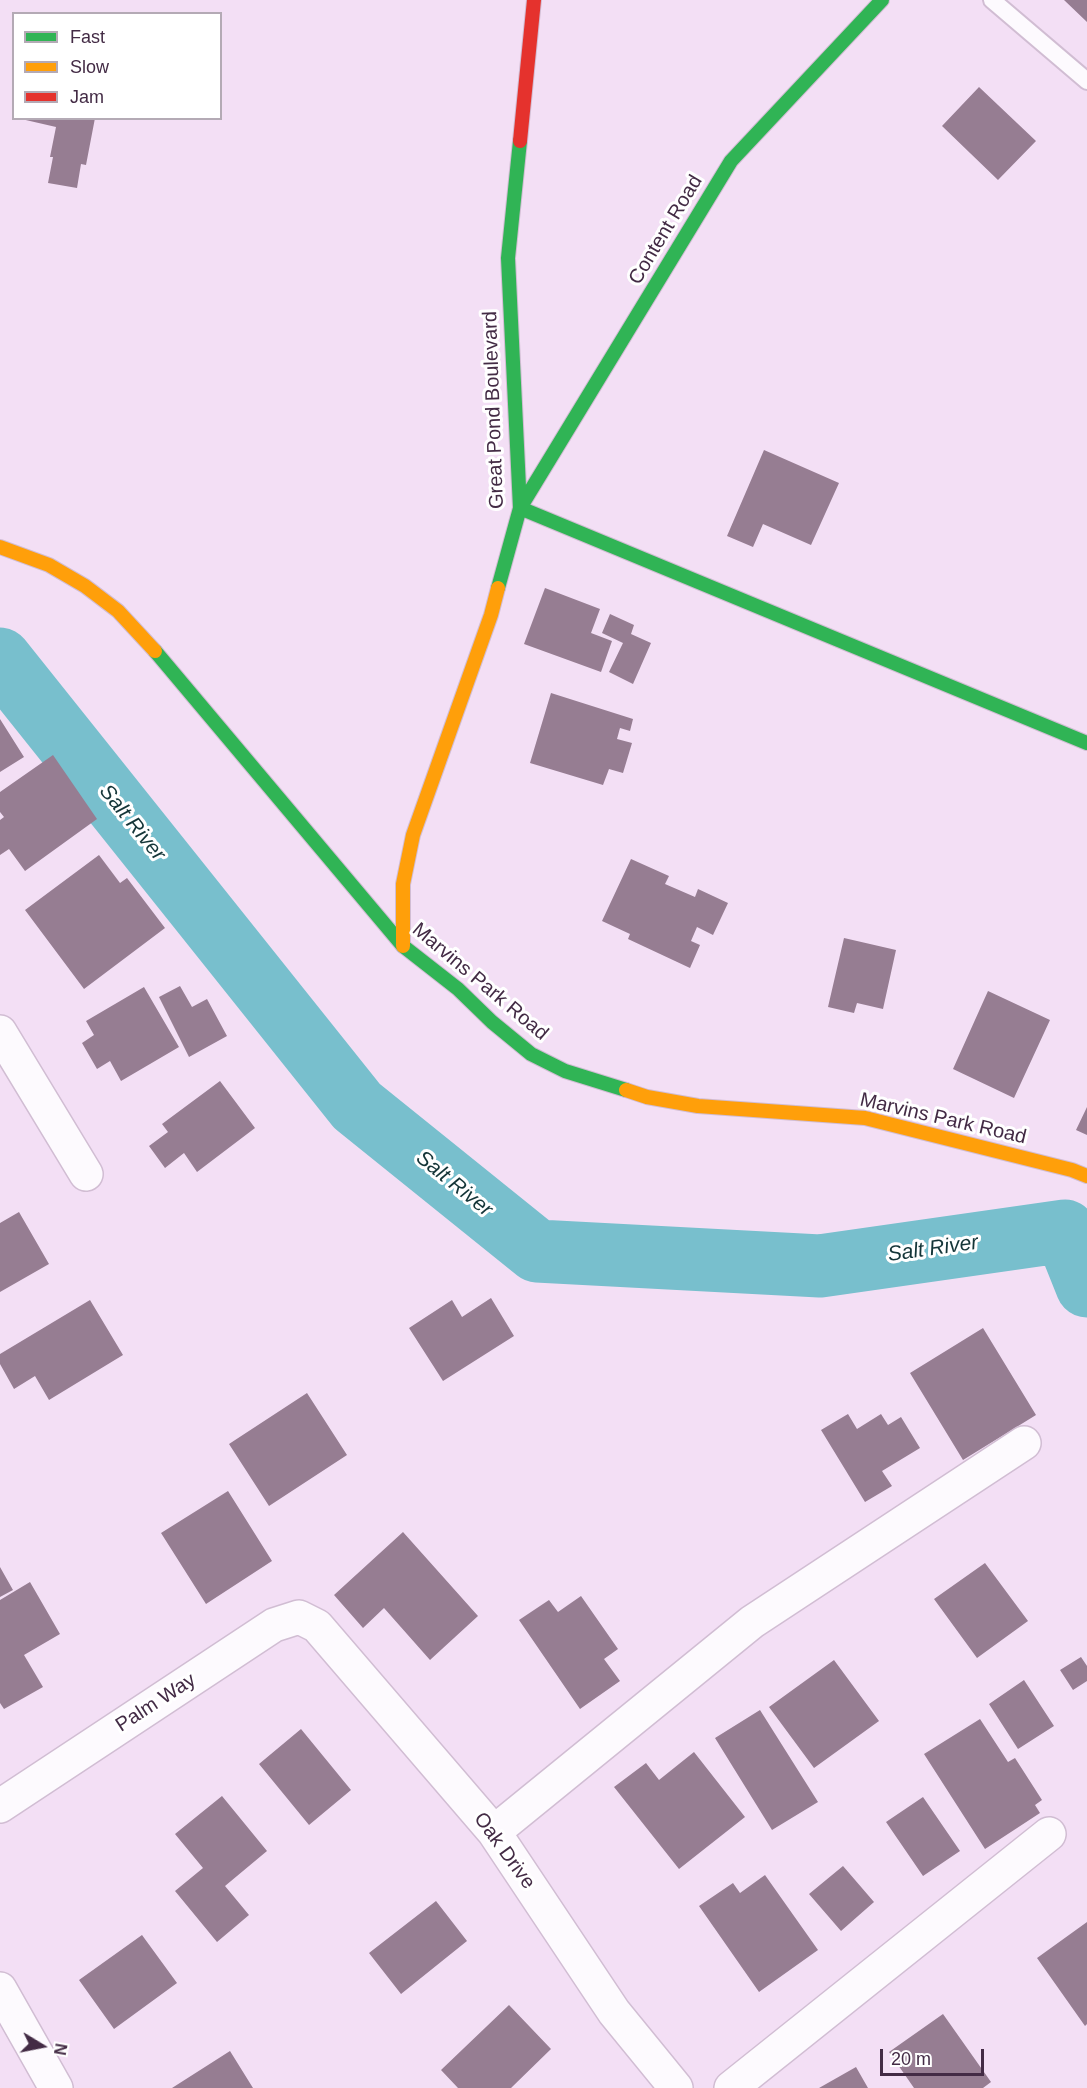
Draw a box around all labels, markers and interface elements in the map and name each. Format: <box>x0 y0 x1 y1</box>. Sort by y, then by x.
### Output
legend <box>12 12 222 120</box>
text: Fast <box>70 27 105 47</box>
text: Slow <box>70 57 109 77</box>
text: Jam <box>70 87 104 107</box>
street label: Content Road <box>624 171 708 289</box>
street label: Great Pond Boulevard <box>479 311 509 509</box>
water label: Salt River <box>94 780 170 866</box>
street label: Marvins Park Road <box>407 918 553 1046</box>
street label: Marvins Park Road <box>857 1088 1029 1150</box>
water label: Salt River <box>411 1146 497 1222</box>
water label: Salt River <box>886 1230 980 1268</box>
street label: Palm Way <box>112 1668 200 1738</box>
street label: Oak Drive <box>468 1808 540 1894</box>
north arrow <box>12 2016 72 2076</box>
scale bar <box>883 2037 986 2075</box>
text: N <box>51 2042 70 2056</box>
text: 20 m <box>891 2049 931 2069</box>

